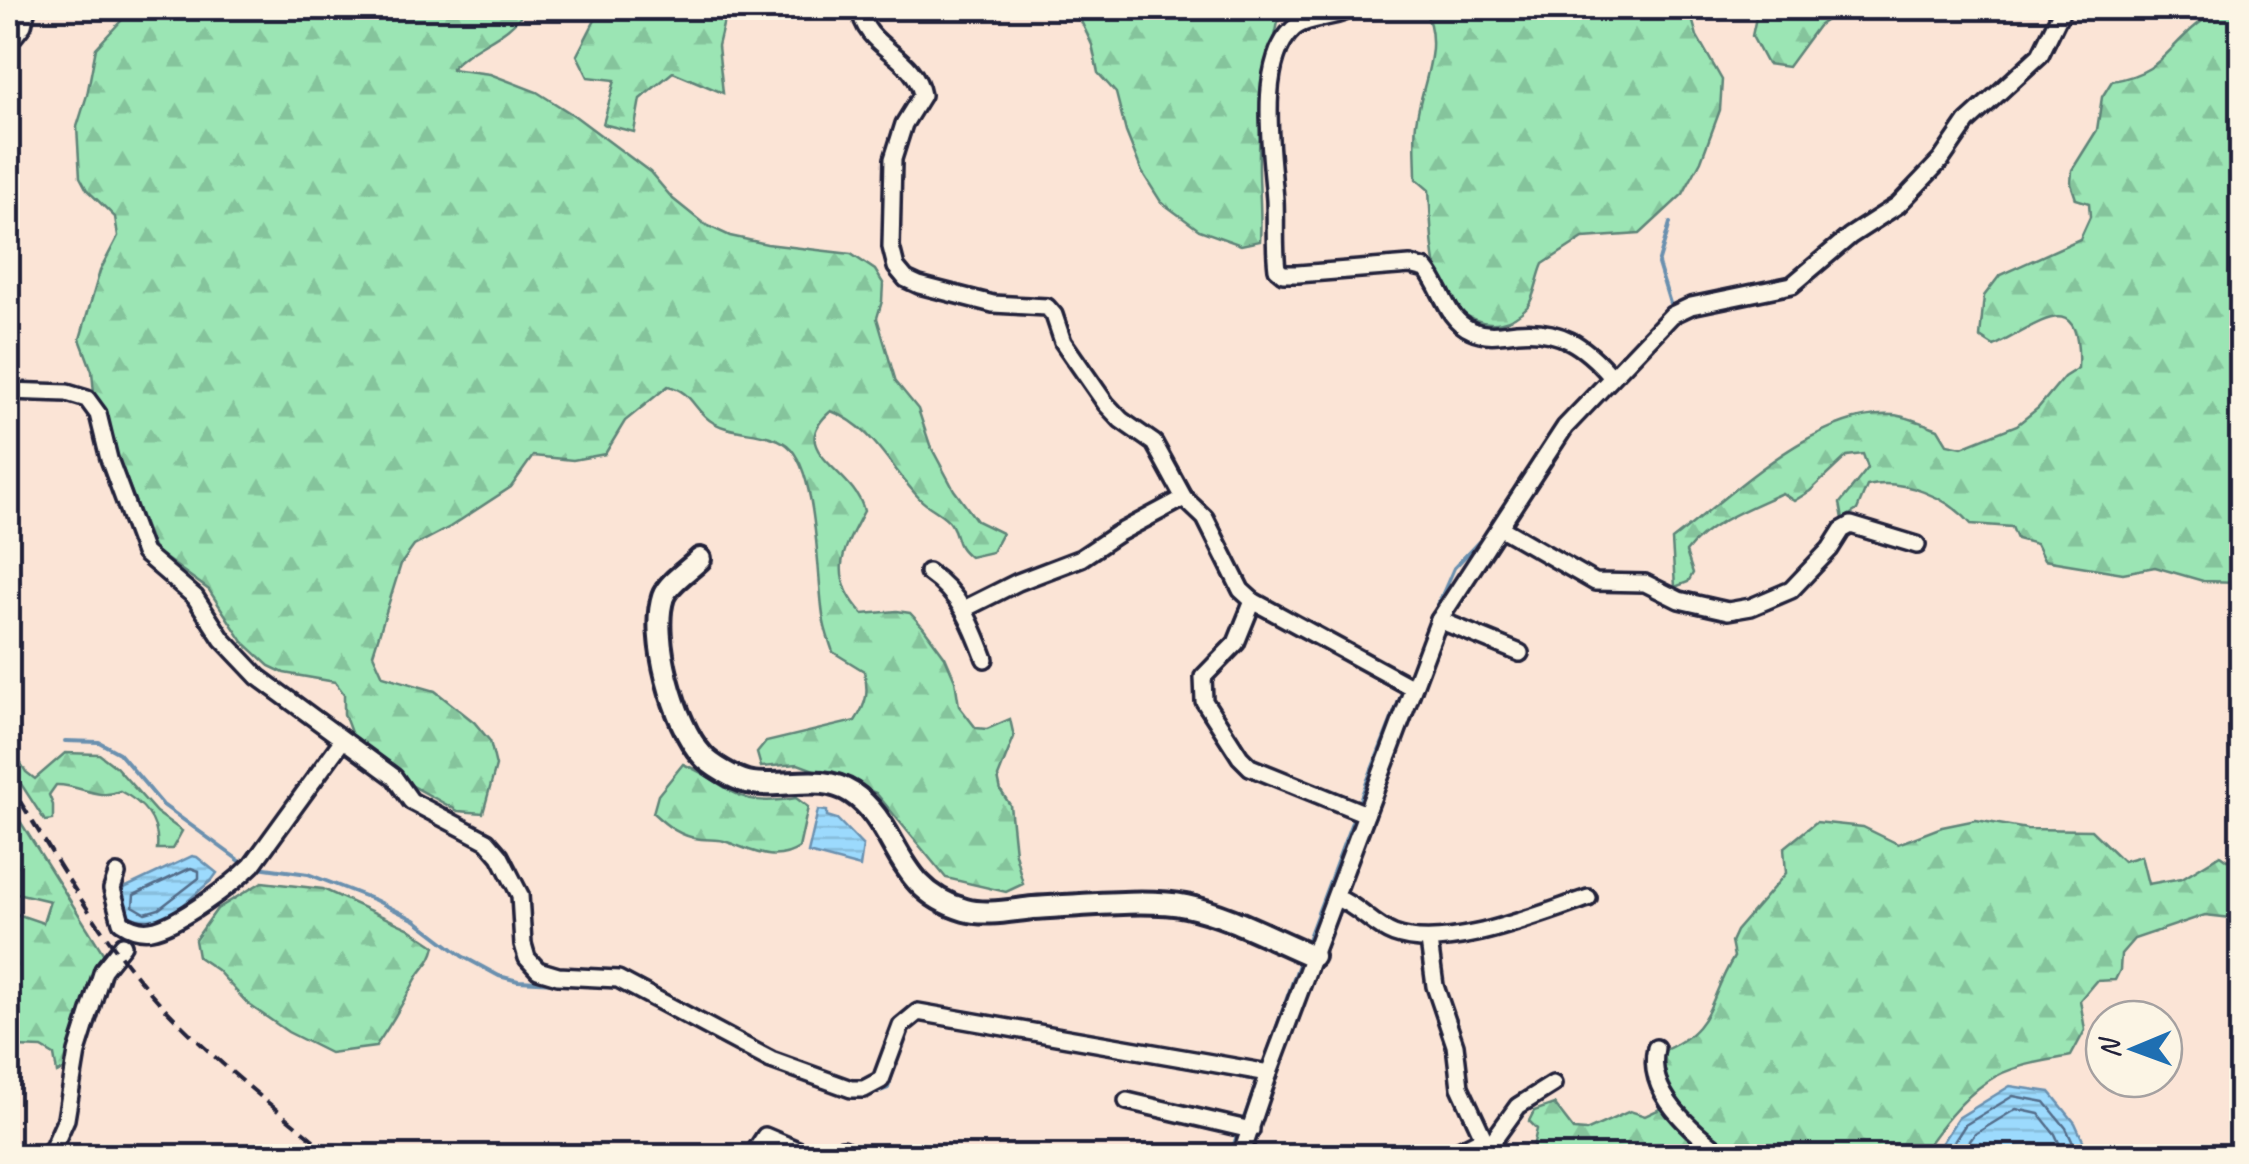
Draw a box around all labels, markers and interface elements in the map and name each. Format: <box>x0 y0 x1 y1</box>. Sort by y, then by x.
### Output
north arrow <box>2084 999 2184 1099</box>
text: N <box>2092 1036 2127 1058</box>

